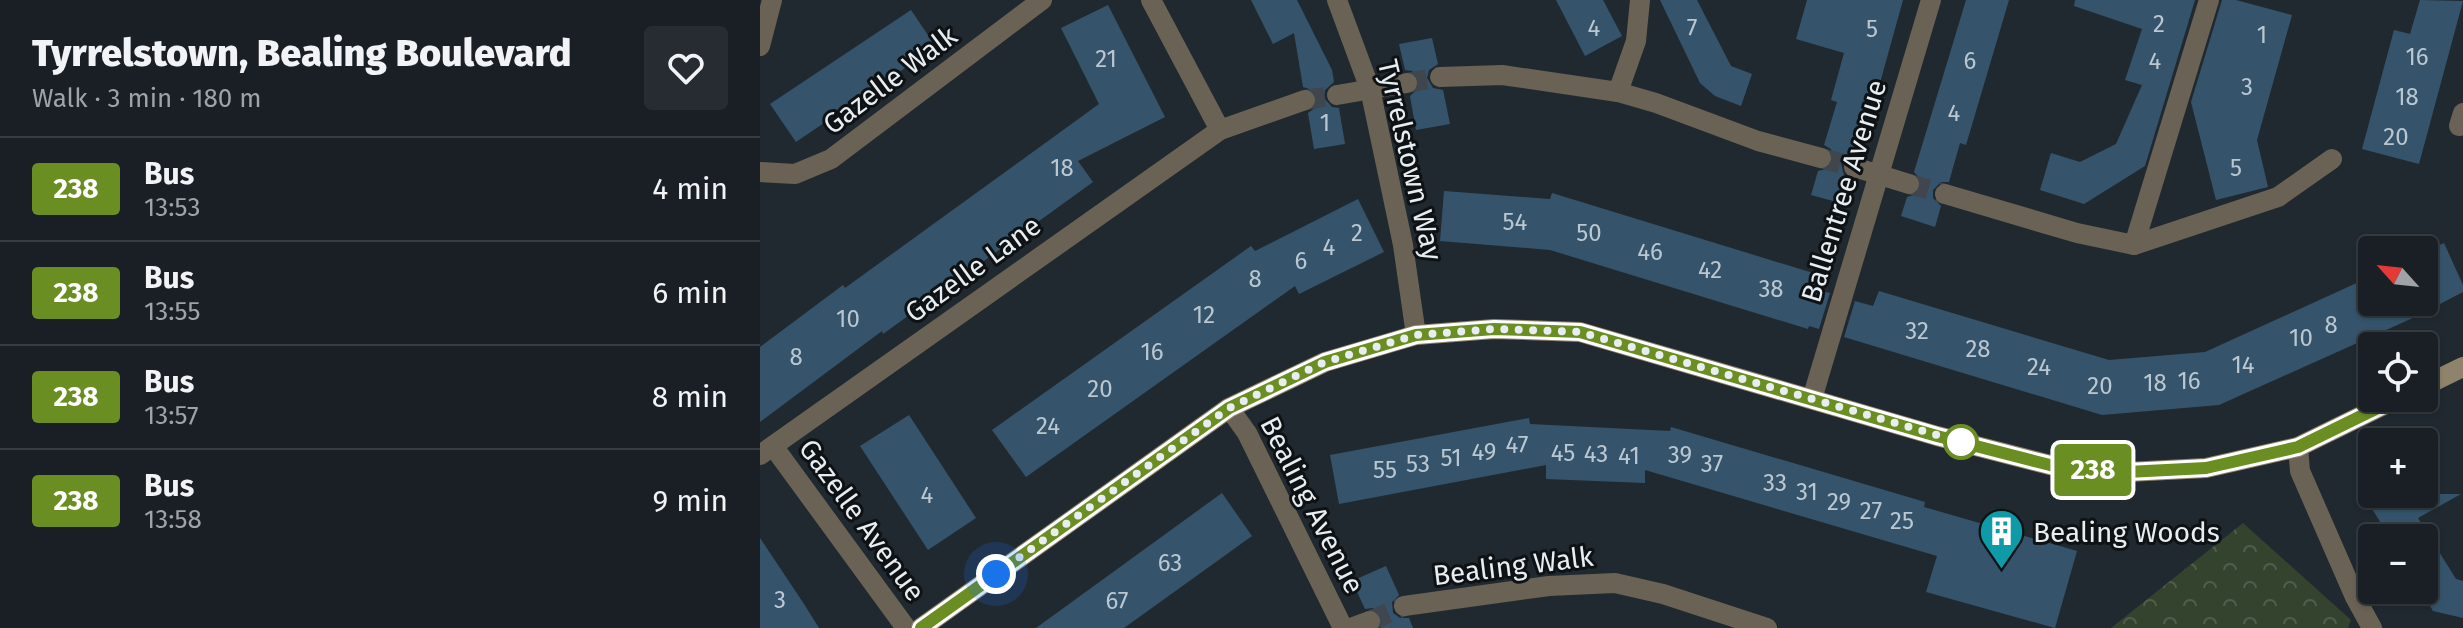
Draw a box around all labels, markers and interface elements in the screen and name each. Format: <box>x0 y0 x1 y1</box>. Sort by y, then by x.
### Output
house number: 2 <box>2153 10 2165 38</box>
house number: 4 <box>1588 14 1601 42</box>
house number: 7 <box>1687 14 1697 42</box>
house number: 5 <box>1866 15 1878 43</box>
street label: Gazelle Walk <box>817 19 964 141</box>
house number: 1 <box>2257 21 2267 49</box>
button: heart <box>644 26 728 110</box>
text: Tyrrelstown, Bealing Boulevard <box>32 30 572 76</box>
house number: 16 <box>2405 43 2429 71</box>
house number: 21 <box>1095 45 1117 73</box>
house number: 6 <box>1964 47 1976 75</box>
house number: 4 <box>2149 47 2162 75</box>
street label: Tyrrelstown Way <box>1371 56 1449 264</box>
house number: 3 <box>2241 73 2253 101</box>
street label: Ballentree Avenue <box>1794 76 1894 306</box>
text: Walk · 3 min · 180 m <box>32 83 262 114</box>
house number: 18 <box>2395 83 2419 111</box>
house number: 4 <box>1948 99 1961 127</box>
house number: 1 <box>1320 109 1330 137</box>
house number: 20 <box>2383 123 2409 151</box>
house number: 18 <box>1050 154 1074 182</box>
house number: 5 <box>2230 154 2242 182</box>
text: Bus <box>144 156 194 192</box>
text: 4 min <box>652 171 728 207</box>
text: 238 <box>53 172 99 205</box>
text: 13:53 <box>144 192 200 223</box>
house number: 54 <box>1503 208 1528 236</box>
street label: Gazelle Lane <box>899 209 1047 329</box>
house number: 2 <box>1351 219 1363 247</box>
house number: 50 <box>1576 219 1602 247</box>
house number: 4 <box>1323 233 1336 261</box>
north arrow <box>2358 236 2438 316</box>
map controls <box>2358 236 2438 604</box>
house number: 46 <box>1637 238 1663 266</box>
house number: 6 <box>1295 247 1307 275</box>
house number: 42 <box>1698 256 1722 284</box>
text: Bus <box>144 260 194 296</box>
house number: 8 <box>1248 265 1262 293</box>
text: 6 min <box>652 275 728 311</box>
house number: 38 <box>1758 275 1784 303</box>
text: 238 <box>53 276 99 309</box>
text: 13:55 <box>144 296 201 327</box>
house number: 12 <box>1193 301 1215 329</box>
house number: 10 <box>836 305 860 333</box>
house number: 8 <box>2324 311 2338 339</box>
house number: 32 <box>1905 317 1929 345</box>
house number: 10 <box>2289 324 2313 352</box>
button: locate <box>2358 332 2438 412</box>
house number: 28 <box>1965 335 1991 363</box>
house number: 16 <box>1140 338 1164 366</box>
house number: 8 <box>789 343 803 371</box>
house number: 14 <box>2231 351 2255 379</box>
house number: 24 <box>2027 353 2051 381</box>
text: Bus <box>144 364 194 400</box>
house number: 16 <box>2177 367 2201 395</box>
house number: 18 <box>2143 369 2167 397</box>
house number: 20 <box>2087 372 2113 400</box>
house number: 20 <box>1087 375 1113 403</box>
text: 8 min <box>652 379 728 415</box>
text: 238 <box>53 380 99 413</box>
text: 13:57 <box>144 400 199 431</box>
street label: Bealing Avenue <box>1253 411 1371 599</box>
house number: 24 <box>1036 412 1060 440</box>
unlabelled marker <box>1944 425 1978 459</box>
button: + <box>2358 428 2438 508</box>
house number: 47 <box>1506 431 1528 459</box>
street label: Gazelle Avenue <box>792 433 932 607</box>
house number: 49 <box>1472 438 1496 466</box>
house number: 45 <box>1551 439 1575 467</box>
house number: 43 <box>1584 440 1608 468</box>
house number: 39 <box>1668 441 1692 469</box>
house number: 41 <box>1618 442 1640 470</box>
house number: 51 <box>1440 444 1462 472</box>
line badge: 238 <box>2047 444 2139 496</box>
house number: 53 <box>1406 450 1430 478</box>
house number: 37 <box>1701 450 1723 478</box>
text: 238 <box>2070 453 2116 486</box>
house number: 55 <box>1373 456 1397 484</box>
text: Bus <box>144 468 194 504</box>
house number: 33 <box>1763 469 1787 497</box>
house number: 31 <box>1796 478 1818 506</box>
house number: 4 <box>921 481 934 509</box>
text: 9 min <box>653 483 728 519</box>
text: 238 <box>53 484 99 517</box>
house number: 29 <box>1827 488 1851 516</box>
house number: 27 <box>1860 497 1882 525</box>
text: 13:58 <box>144 504 202 535</box>
house number: 25 <box>1890 507 1914 535</box>
building icon: Bealing Woods <box>1978 508 2026 571</box>
place label: Bealing Woods <box>2033 516 2220 549</box>
button: − <box>2358 524 2438 604</box>
street label: Bealing Walk <box>1431 540 1596 592</box>
house number: 63 <box>1158 549 1182 577</box>
your location <box>976 554 1016 594</box>
house number: 3 <box>774 586 786 614</box>
house number: 67 <box>1106 587 1128 615</box>

